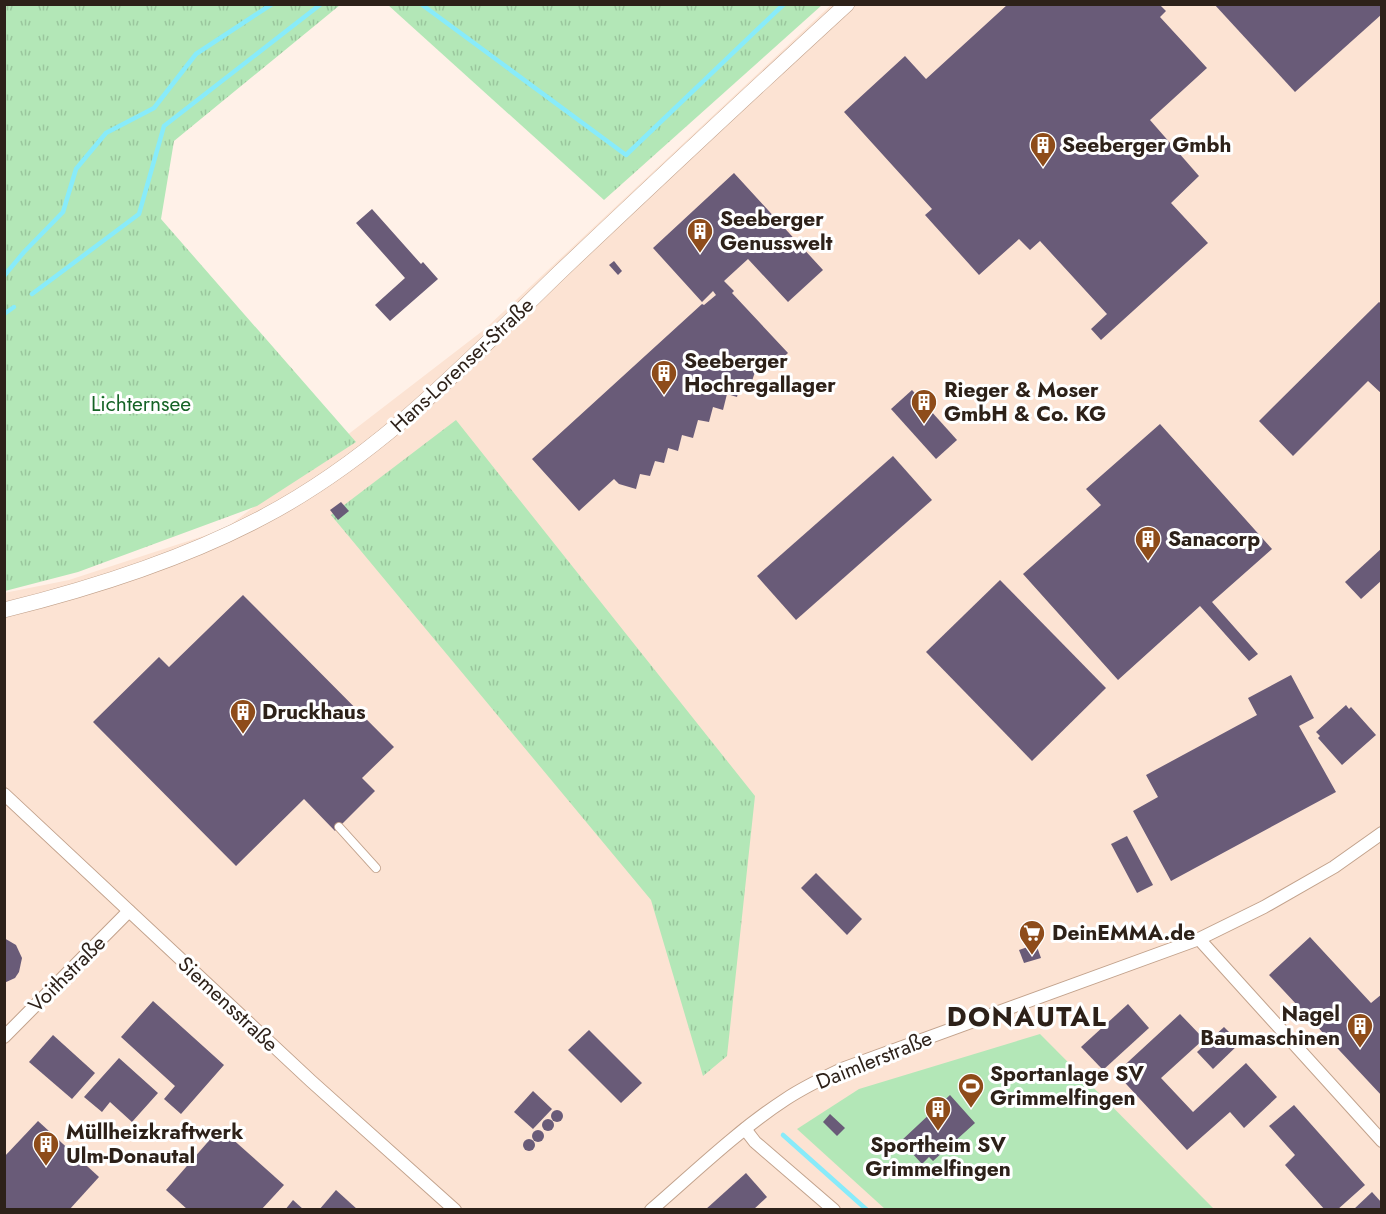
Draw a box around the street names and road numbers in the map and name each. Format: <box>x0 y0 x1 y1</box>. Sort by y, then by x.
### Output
street label: Hans-Lorenser-Straße <box>384 290 540 439</box>
street label: Voithstraße <box>22 928 113 1019</box>
street label: Siemensstraße <box>171 949 285 1059</box>
street label: Daimlerstraße <box>812 1023 937 1097</box>

